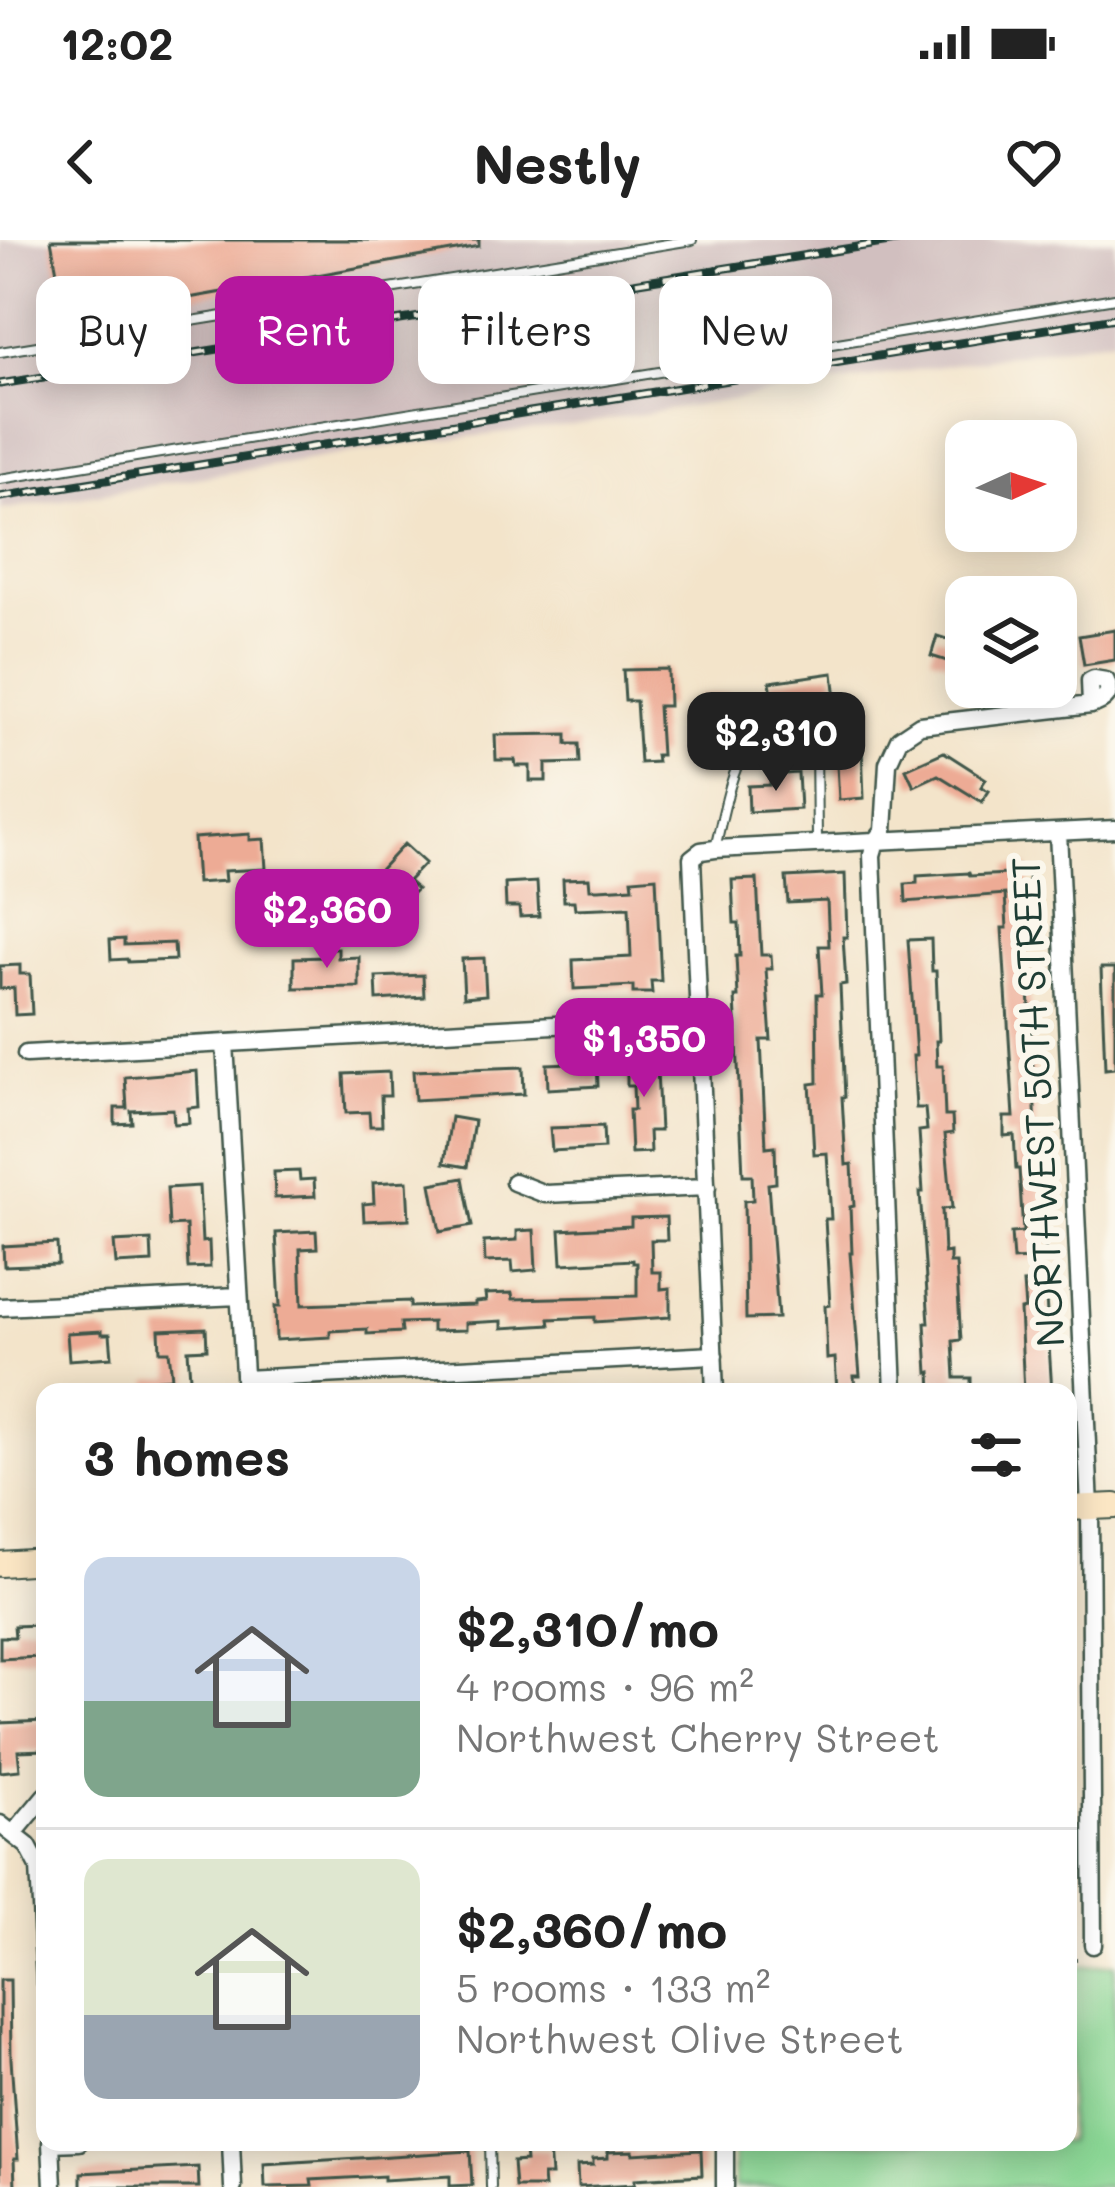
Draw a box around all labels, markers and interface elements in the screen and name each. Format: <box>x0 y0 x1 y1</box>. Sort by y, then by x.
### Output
text: 12:02 <box>60 13 173 71</box>
text: Nestly <box>473 127 642 198</box>
icon: back <box>48 129 114 195</box>
icon: heart <box>1001 129 1067 195</box>
chip: Buy <box>36 276 191 384</box>
chip: Rent <box>215 276 394 384</box>
chip: Filters <box>418 276 635 384</box>
chip: New <box>659 276 832 384</box>
north arrow <box>945 420 1077 552</box>
map controls <box>945 420 1077 708</box>
button: layers <box>945 576 1077 708</box>
pin: $2,310 <box>678 692 874 794</box>
text: $2,310 <box>714 705 838 756</box>
street label: NORTHWEST 50TH STREET <box>998 856 1075 1349</box>
pin: $2,360 <box>229 869 425 971</box>
text: $2,360 <box>262 882 392 933</box>
pin: $1,350 <box>546 998 742 1100</box>
text: $1,350 <box>582 1011 706 1062</box>
text: 3 homes <box>84 1422 290 1489</box>
icon: filters <box>963 1422 1029 1488</box>
text: $2,310/mo <box>456 1593 719 1660</box>
icon: home <box>180 1605 324 1749</box>
text: 4 rooms · 96 m² <box>456 1660 754 1711</box>
text: Northwest Cherry Street <box>456 1711 940 1762</box>
text: $2,360/mo <box>456 1894 727 1961</box>
icon: home <box>180 1907 324 2051</box>
text: 5 rooms · 133 m² <box>456 1961 771 2012</box>
text: Northwest Olive Street <box>456 2012 904 2063</box>

